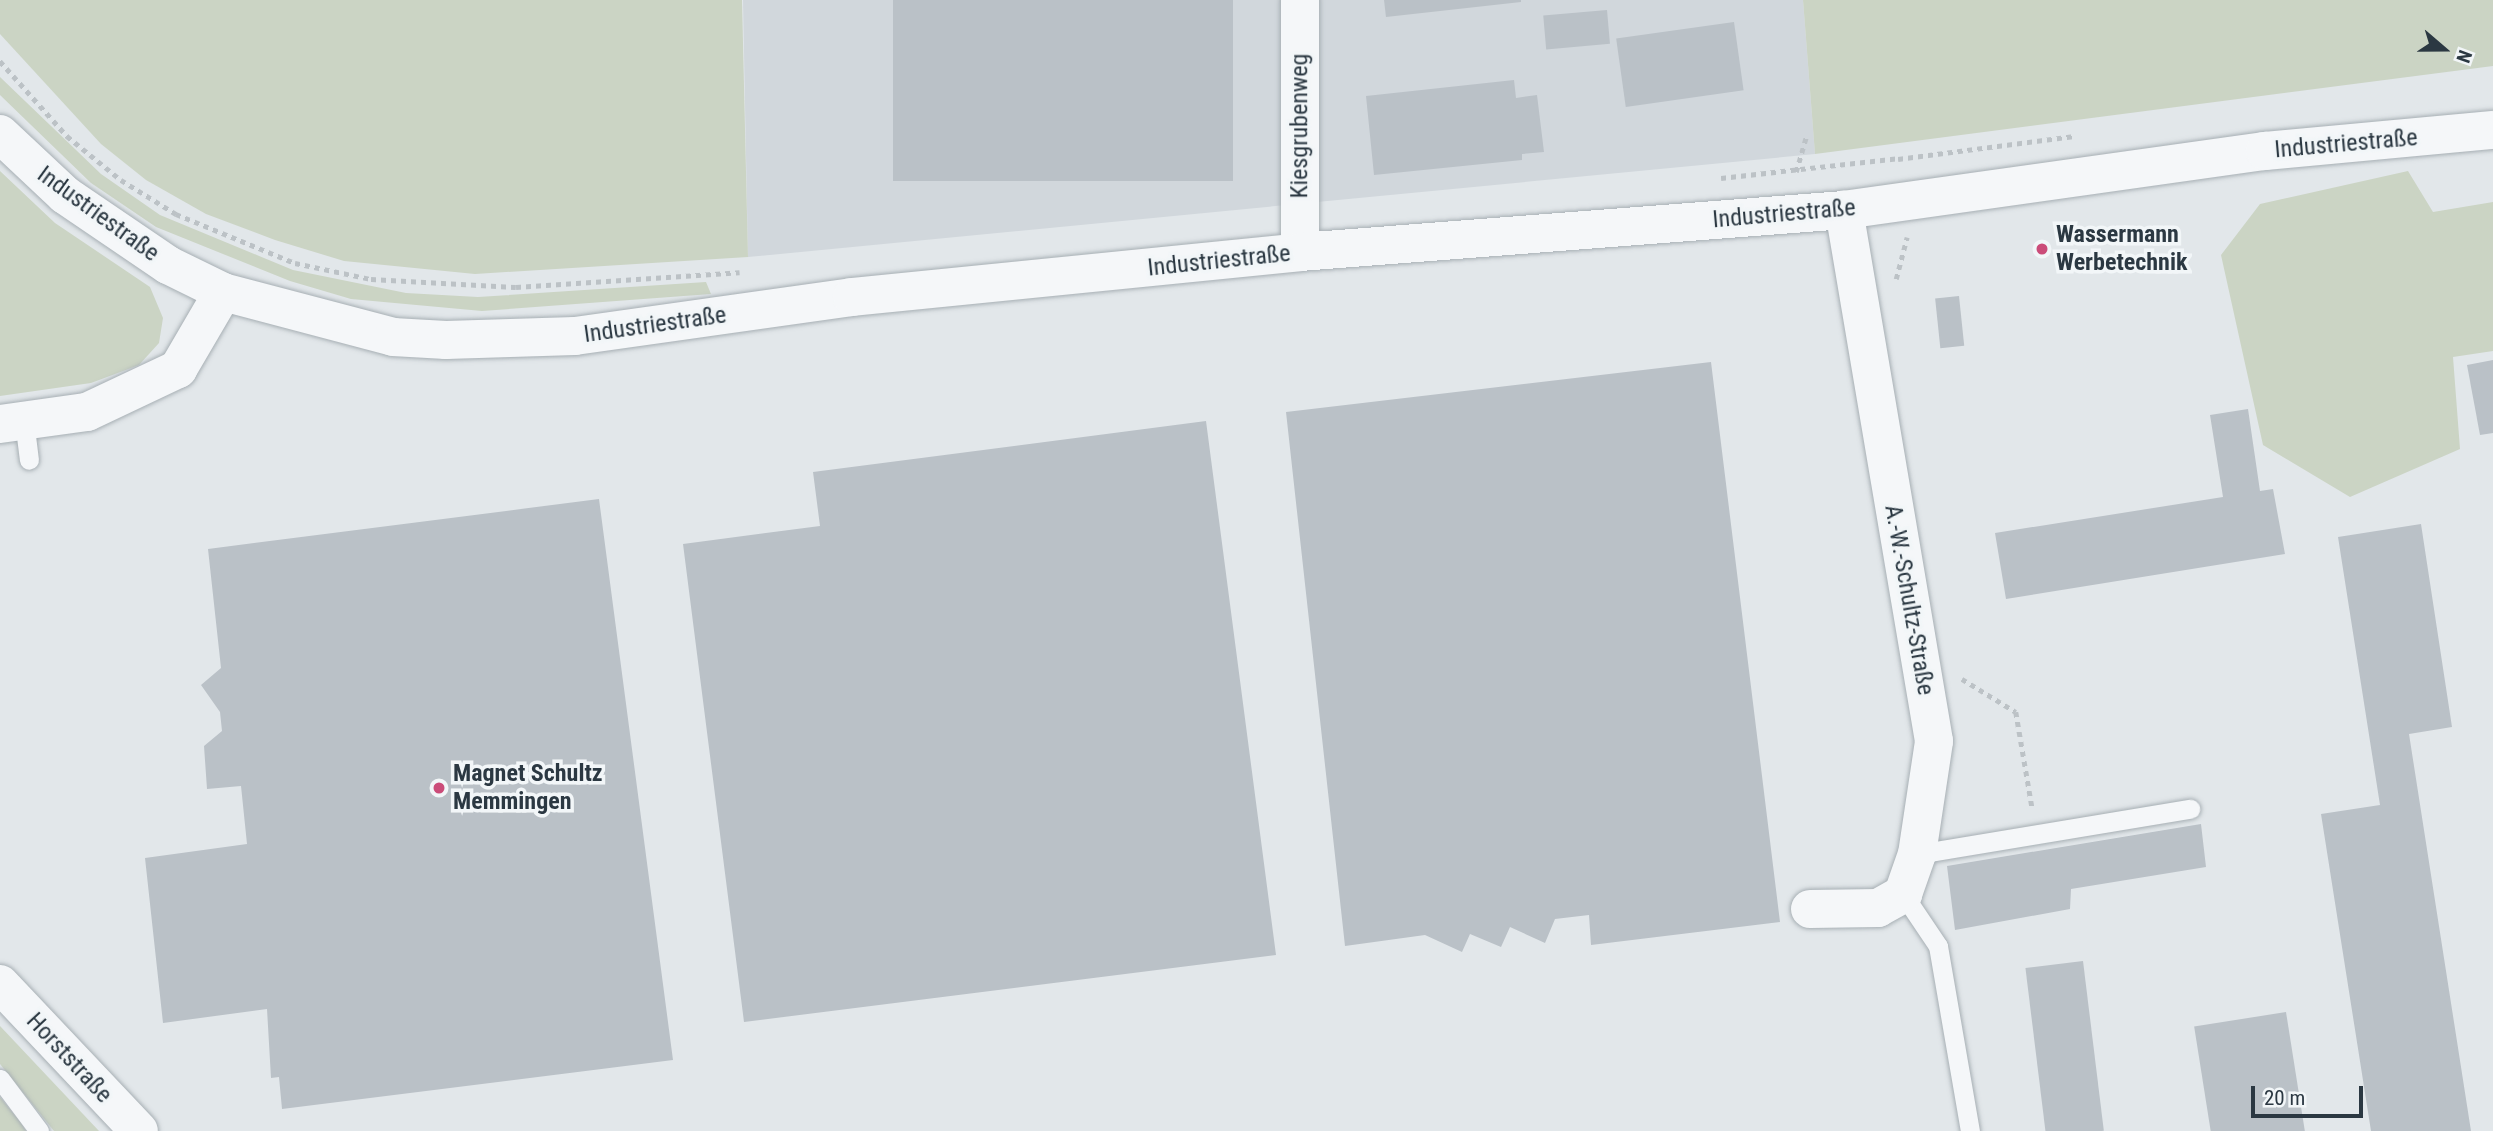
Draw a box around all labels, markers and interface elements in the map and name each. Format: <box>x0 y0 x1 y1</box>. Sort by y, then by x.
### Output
north arrow <box>2409 14 2479 84</box>
text: N <box>2451 47 2477 66</box>
street label: Kiesgrubenweg <box>1286 54 1314 198</box>
street label: Industriestraße <box>2273 123 2419 165</box>
street label: Industriestraße <box>32 160 164 268</box>
street label: Industriestraße <box>1711 193 1857 235</box>
place label: Wassermann Werbetechnik <box>2056 221 2187 277</box>
street label: Industriestraße <box>1146 239 1292 283</box>
marker: Wassermann Werbetechnik <box>2034 241 2050 257</box>
street label: Industriestraße <box>582 301 728 349</box>
street label: A.-W.-Schultz-Straße <box>1878 503 1940 697</box>
place label: Magnet Schultz Memmingen <box>453 760 603 816</box>
marker: Magnet Schultz Memmingen <box>431 780 447 796</box>
street label: Horststraße <box>20 1007 118 1109</box>
scale bar <box>2255 1072 2367 1116</box>
text: 20 m <box>2264 1086 2305 1110</box>

